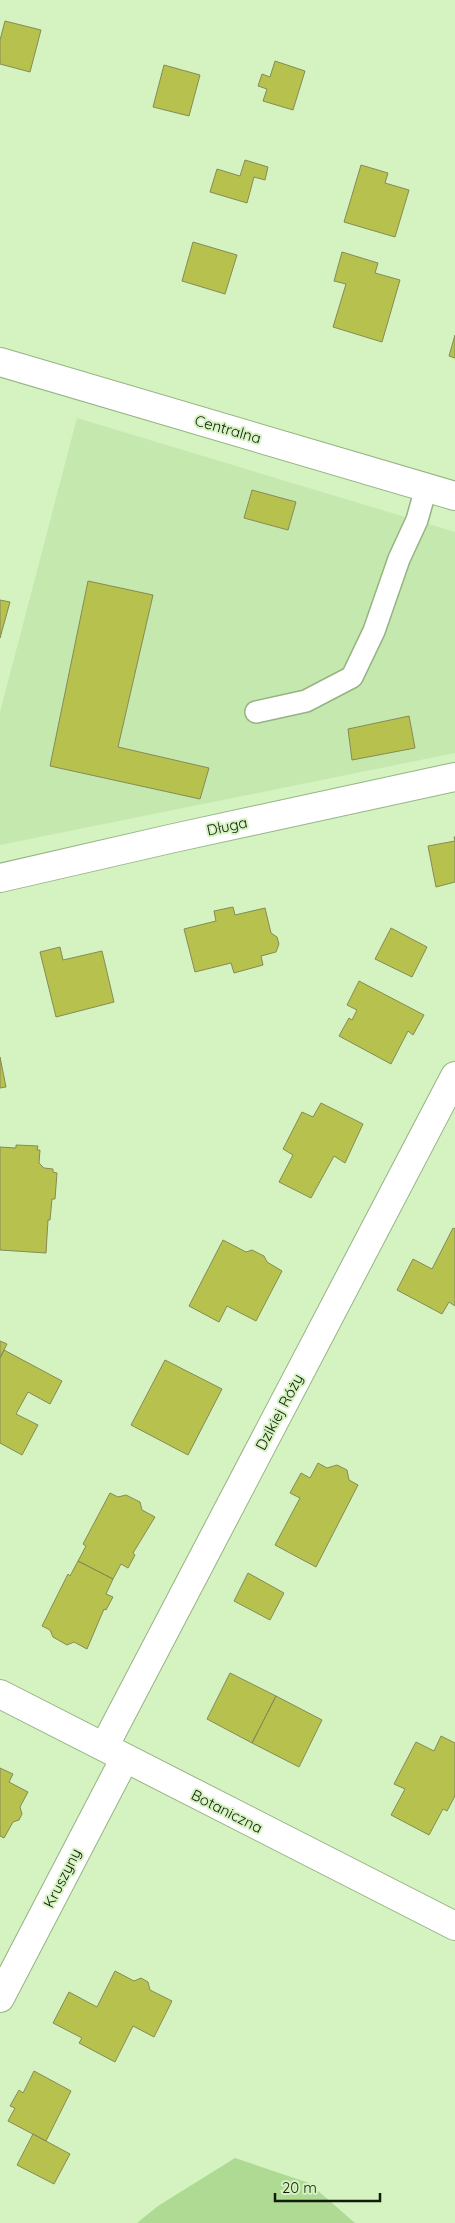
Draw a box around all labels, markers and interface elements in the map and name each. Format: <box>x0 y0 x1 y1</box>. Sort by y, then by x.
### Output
street label: Centralna <box>193 411 263 447</box>
street label: Długa <box>205 812 249 840</box>
street label: Dzikiej Róży <box>251 1371 307 1453</box>
street label: Botaniczna <box>188 1785 266 1837</box>
street label: Kruszyny <box>39 1845 85 1911</box>
scale bar <box>275 2170 380 2202</box>
text: 20 m <box>282 2178 317 2197</box>

